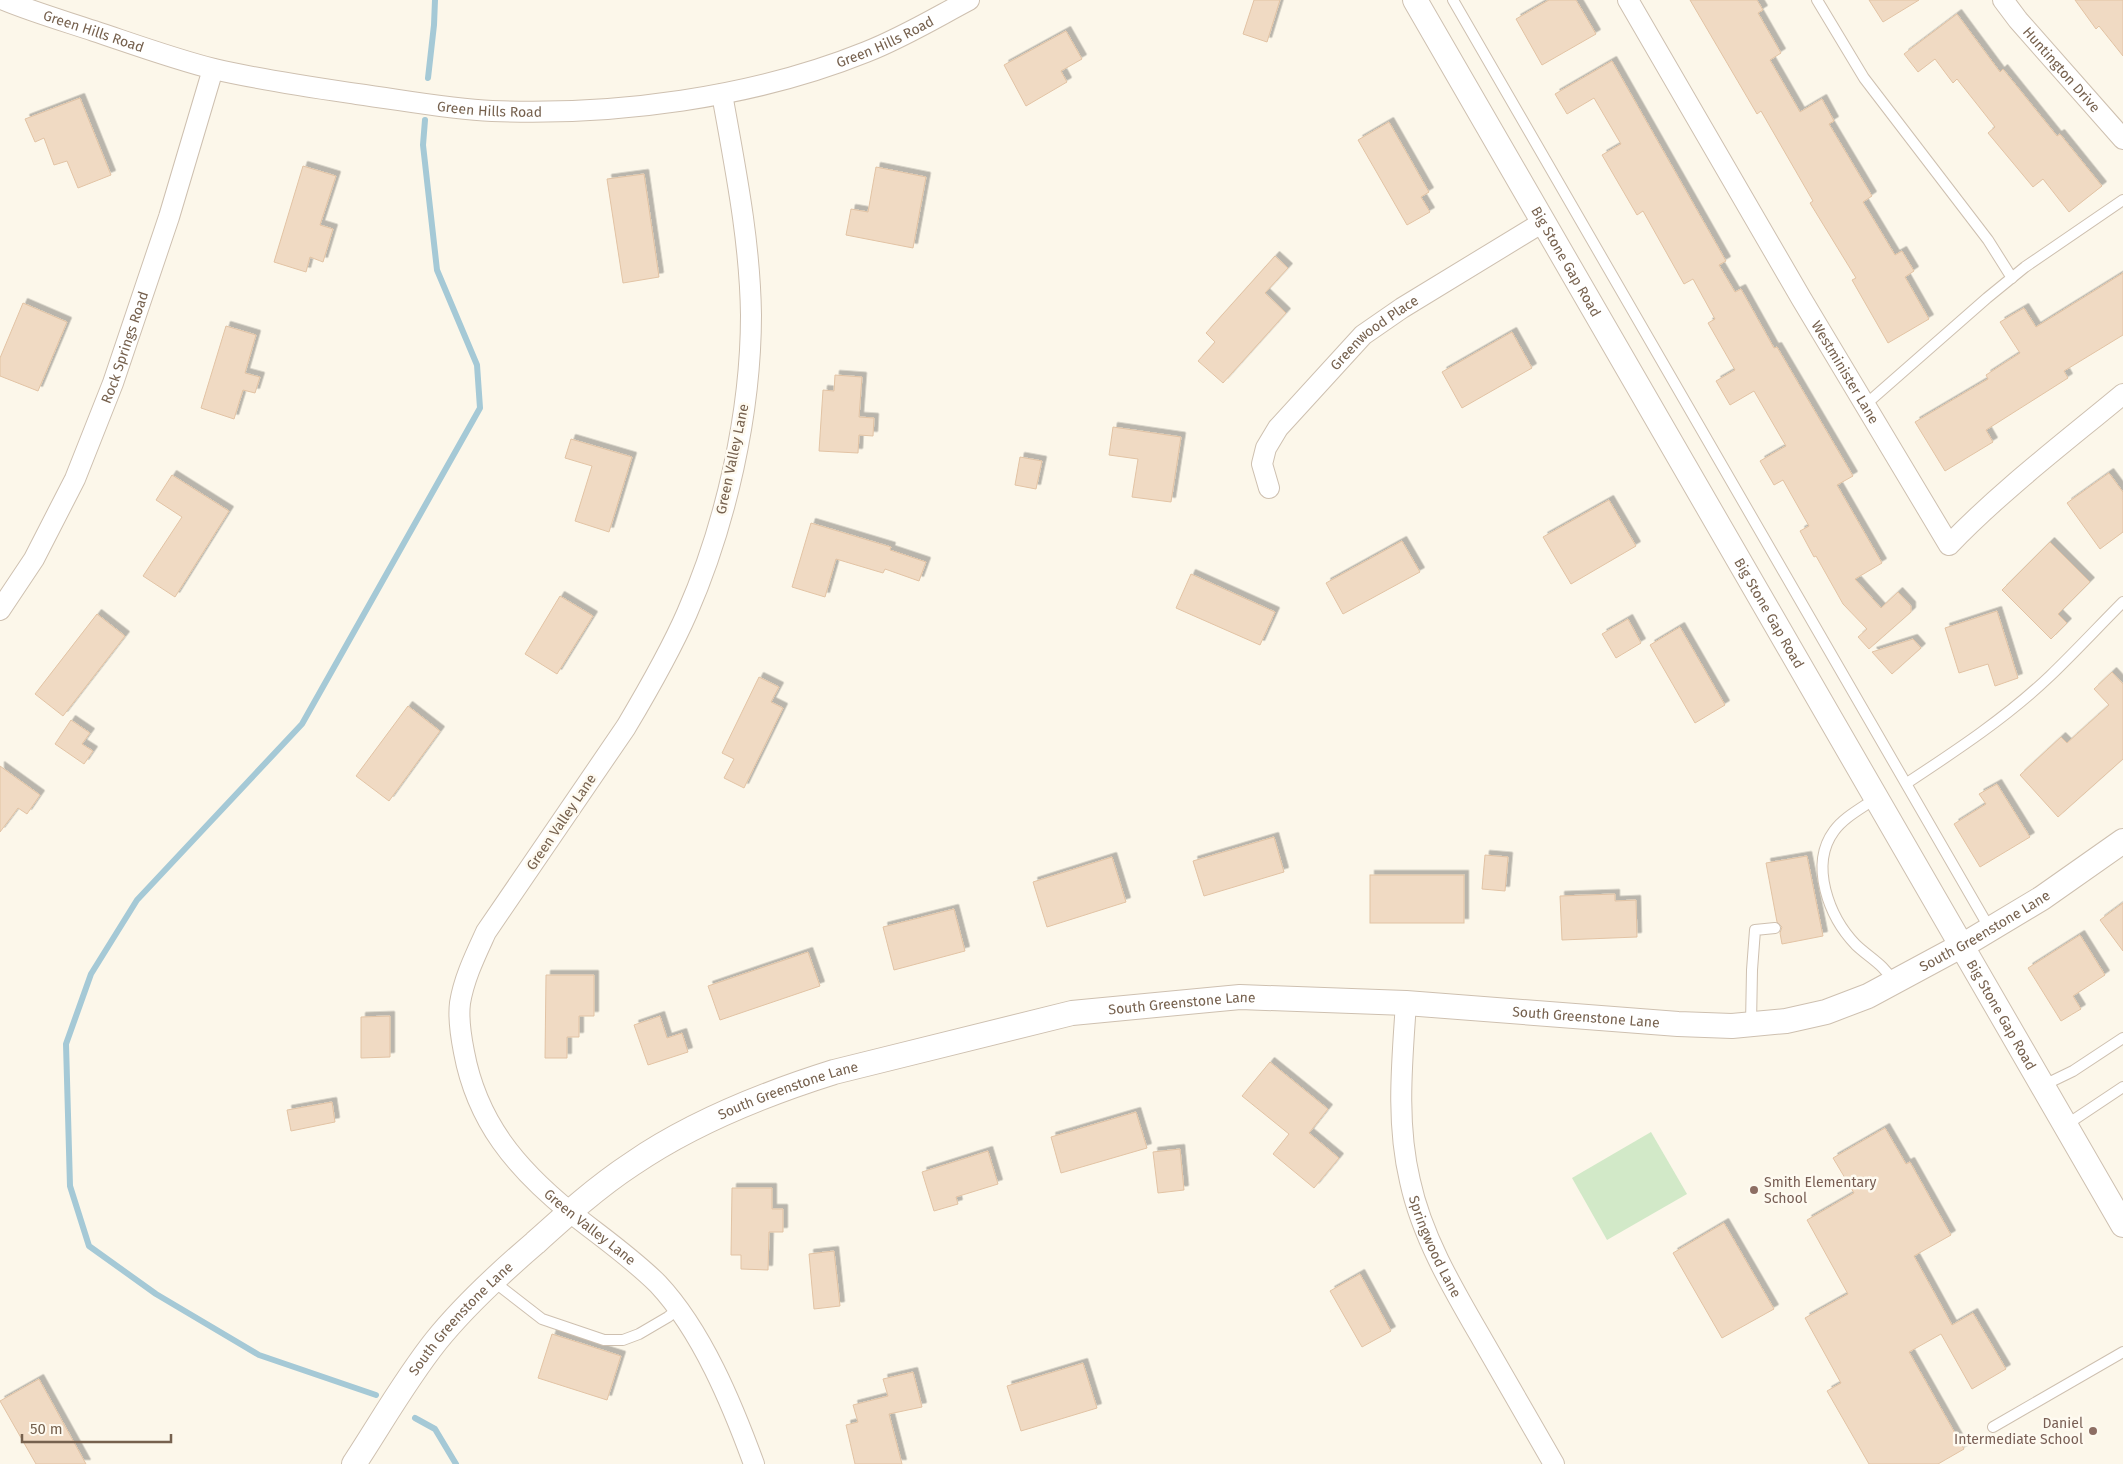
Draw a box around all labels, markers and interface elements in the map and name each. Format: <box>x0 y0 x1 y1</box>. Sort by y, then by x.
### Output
street label: Green Hills Road <box>41 7 146 56</box>
street label: Green Hills Road <box>834 13 937 72</box>
street label: Huntington Drive <box>2019 24 2103 116</box>
street label: Green Hills Road <box>436 98 542 121</box>
street label: Big Stone Gap Road <box>1527 204 1604 320</box>
street label: Rock Springs Road <box>98 289 152 406</box>
street label: Greenwood Place <box>1327 292 1422 374</box>
street label: Westminister Lane <box>1808 318 1882 427</box>
street label: Green Valley Lane <box>713 402 752 516</box>
street label: Big Stone Gap Road <box>1730 555 1807 671</box>
street label: Green Valley Lane <box>523 771 600 874</box>
street label: South Greenstone Lane <box>1917 887 2053 976</box>
street label: Big Stone Gap Road <box>1963 957 2040 1073</box>
street label: South Greenstone Lane <box>1108 989 1256 1018</box>
street label: South Greenstone Lane <box>1512 1003 1660 1032</box>
street label: South Greenstone Lane <box>715 1058 860 1124</box>
place label: Smith Elementary School <box>1764 1174 1876 1207</box>
marker: Smith Elementary School <box>1748 1184 1760 1196</box>
street label: Green Valley Lane <box>540 1186 639 1269</box>
street label: Springwood Lane <box>1405 1194 1464 1301</box>
street label: South Greenstone Lane <box>405 1258 517 1379</box>
scale bar <box>22 1412 171 1444</box>
place label: Daniel Intermediate School <box>1954 1415 2083 1448</box>
text: 50 m <box>30 1420 63 1438</box>
marker: Daniel Intermediate School <box>2087 1425 2099 1437</box>

